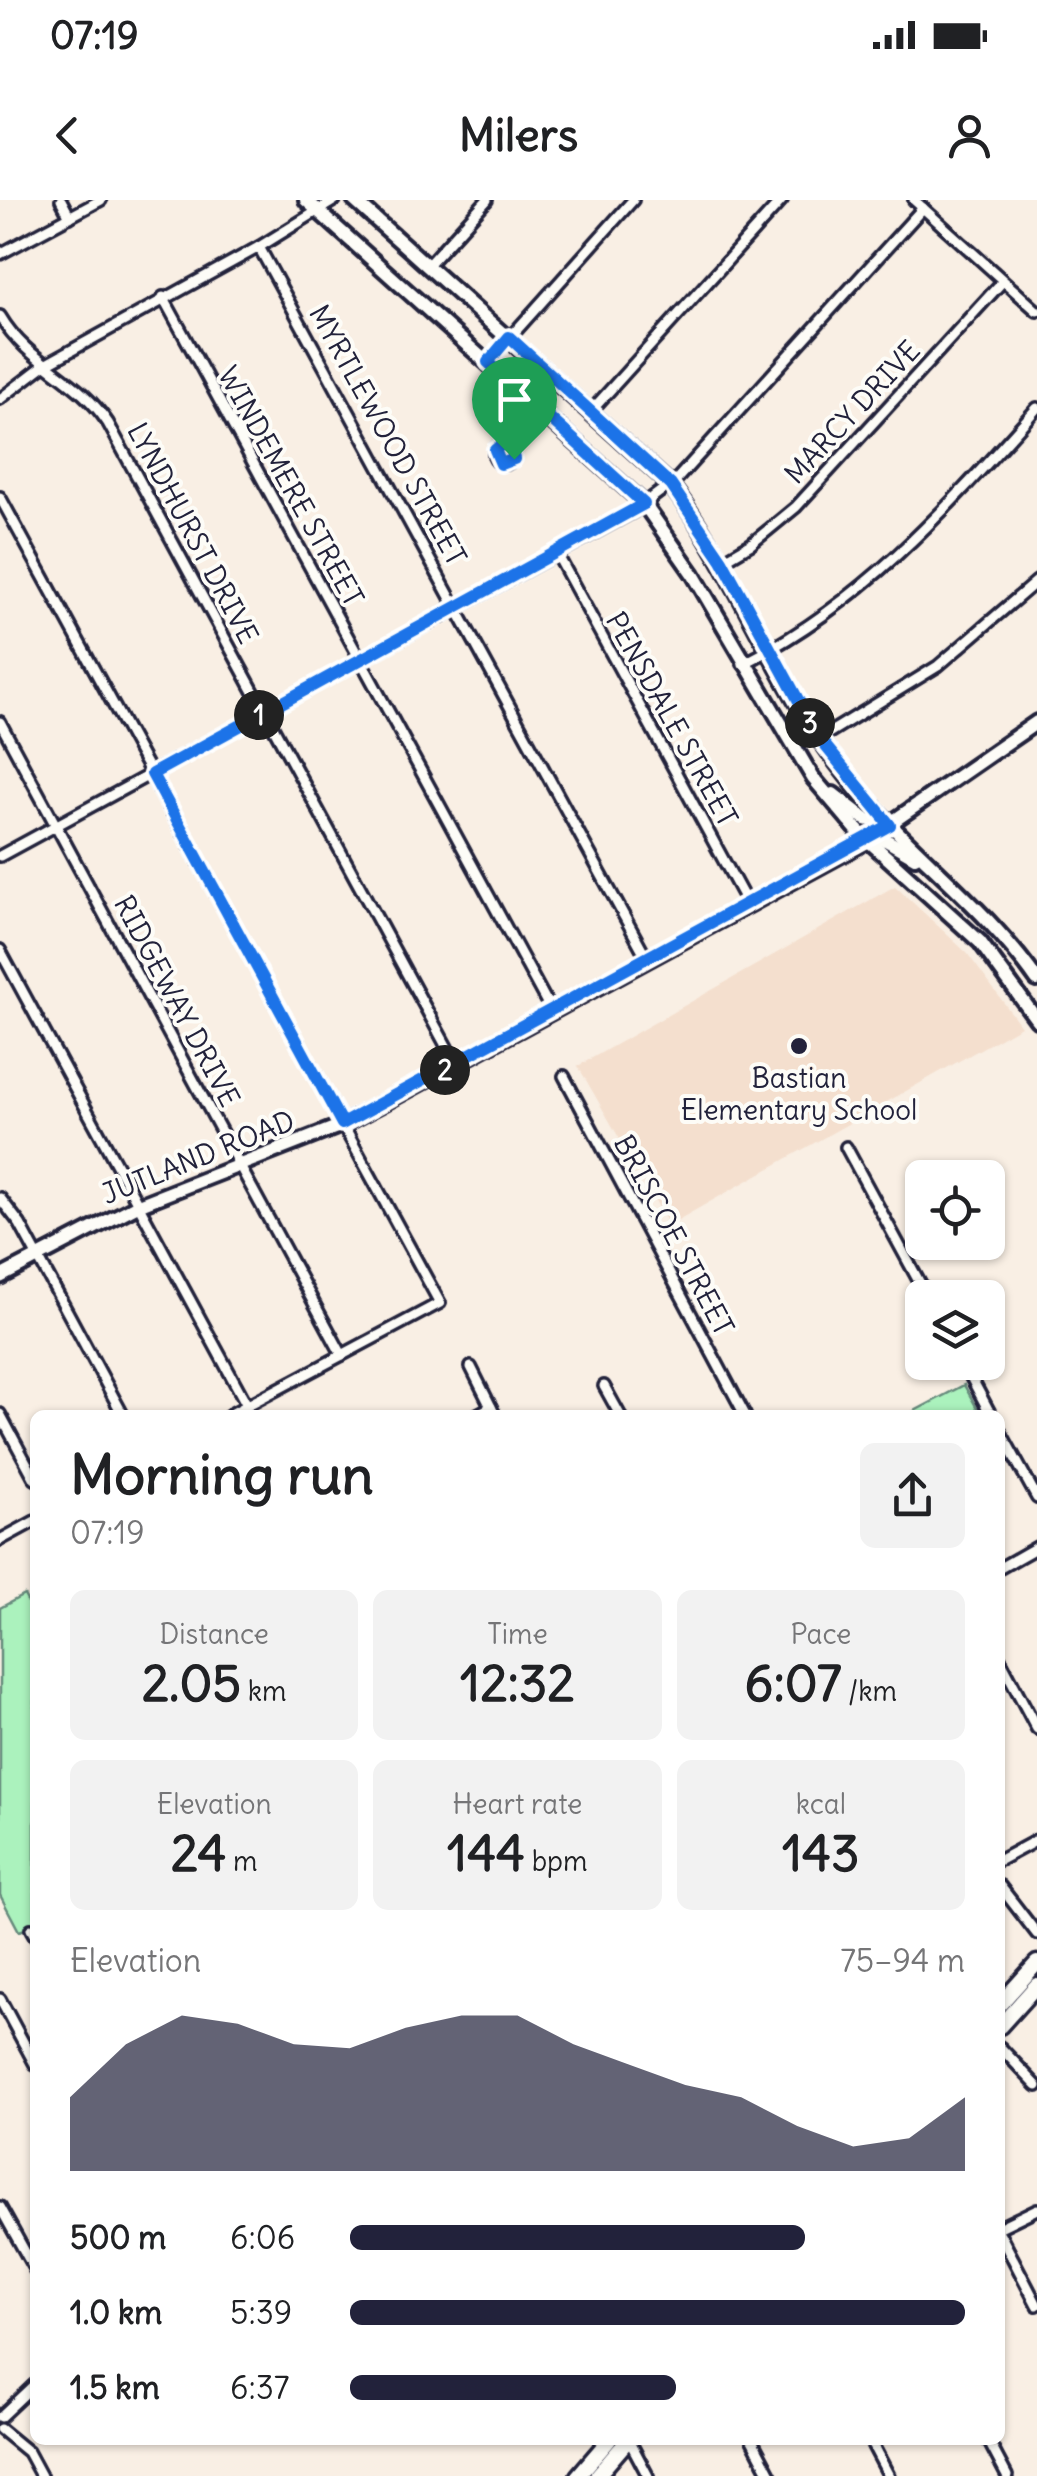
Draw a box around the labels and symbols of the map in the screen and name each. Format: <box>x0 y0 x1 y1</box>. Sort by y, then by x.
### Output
street label: MYRTLEWOOD STREET <box>301 298 475 572</box>
street label: MARCY DRIVE <box>776 333 928 491</box>
pin <box>472 357 557 460</box>
street label: WINDEMERE STREET <box>210 360 372 612</box>
street label: LYNDHURST DRIVE <box>120 416 266 650</box>
street label: PENSDALE STREET <box>598 605 746 833</box>
pin: 1 <box>234 690 284 740</box>
pin: 3 <box>785 698 835 748</box>
street label: RIDGEWAY DRIVE <box>106 889 248 1113</box>
marker: Bastian Elementary School <box>788 1035 810 1057</box>
pin: 2 <box>420 1045 470 1095</box>
place label: Bastian Elementary School <box>681 1060 917 1128</box>
street label: JUTLAND ROAD <box>96 1102 300 1212</box>
street label: BRISCOE STREET <box>606 1129 742 1341</box>

